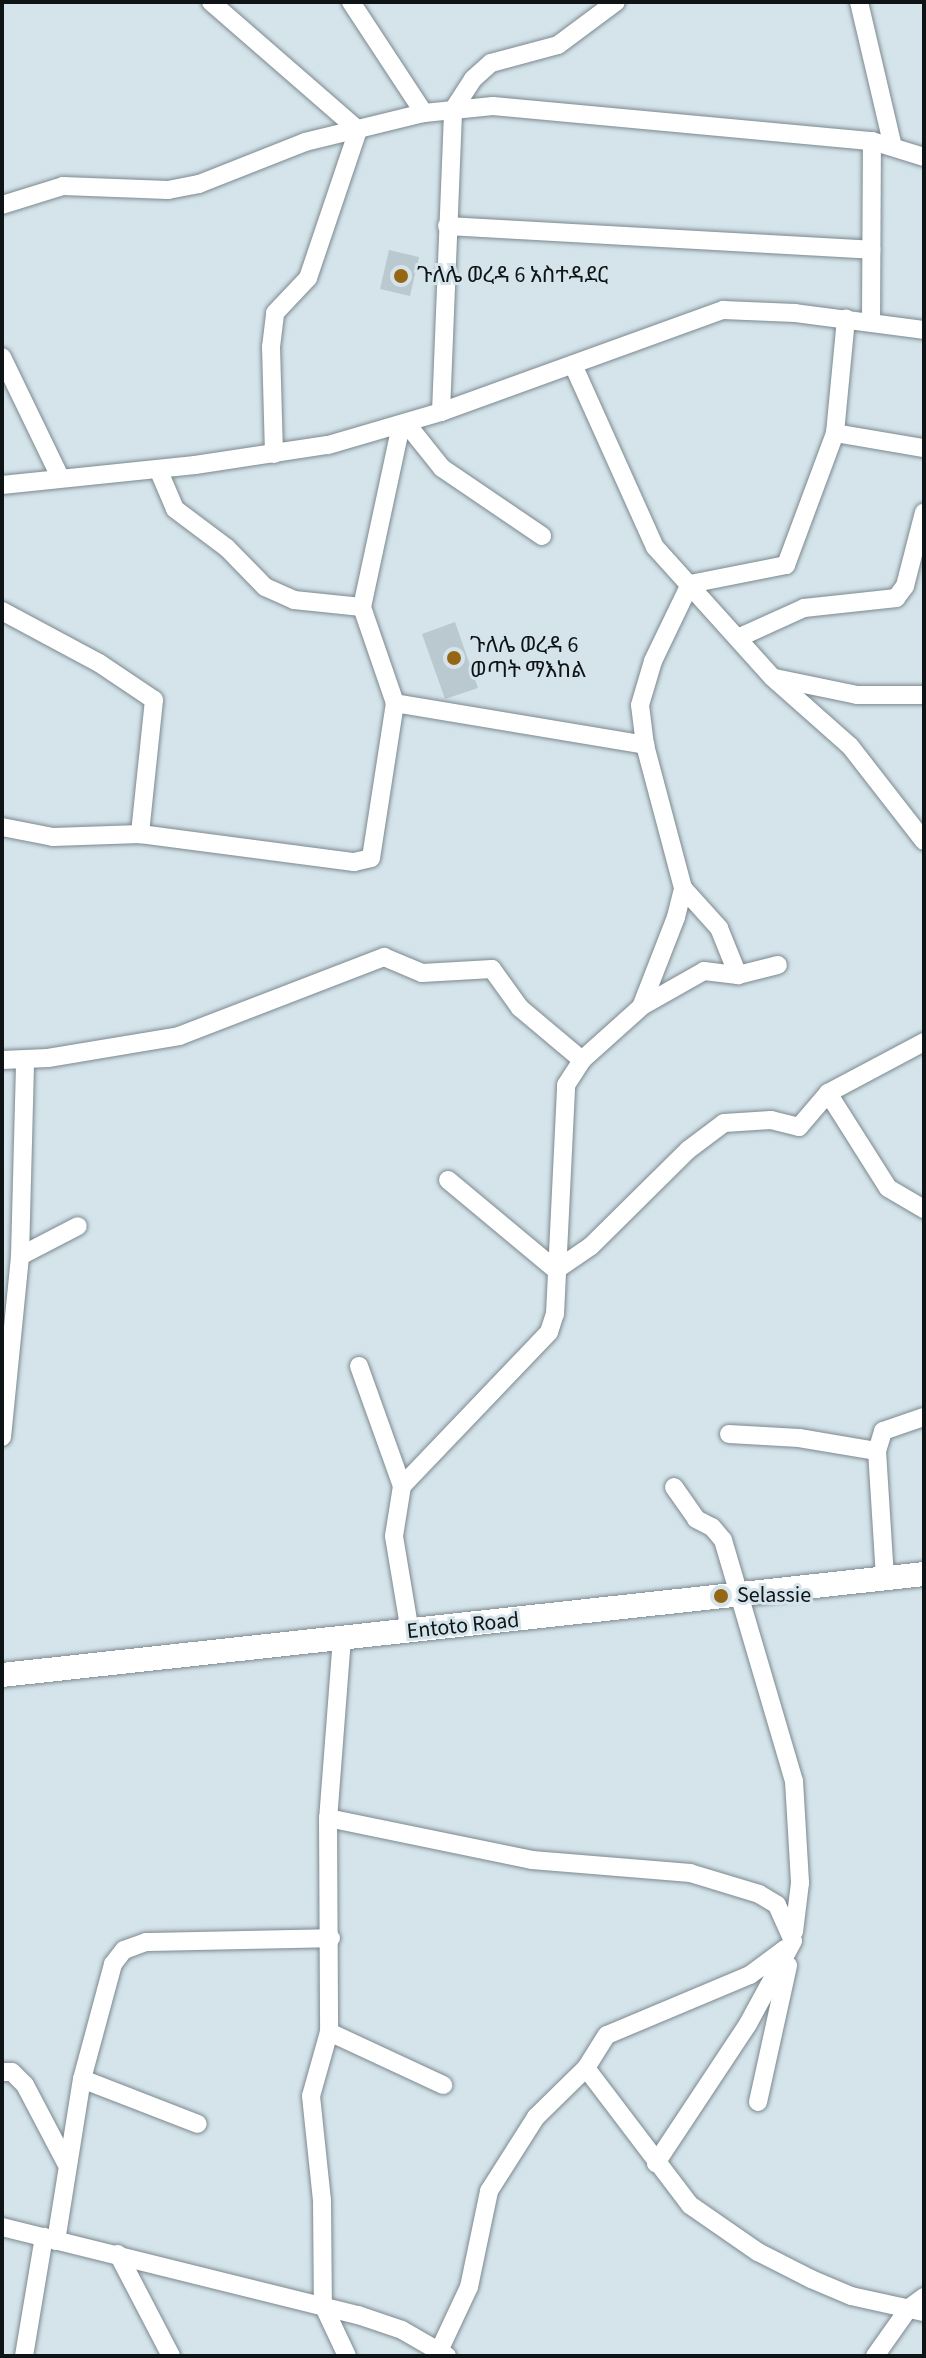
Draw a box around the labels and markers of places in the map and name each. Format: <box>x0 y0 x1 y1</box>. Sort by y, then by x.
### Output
place label: ጉለሌ ወረዳ 6 አስተዳደር <box>417 263 608 289</box>
marker: ጉለሌ ወረዳ 6 አስተዳደር <box>392 267 410 285</box>
place label: ጉለሌ ወረዳ 6 ወጣት ማእከል <box>470 632 586 684</box>
marker: ጉለሌ ወረዳ 6 ወጣት ማእከል <box>445 649 463 667</box>
place label: Selassie <box>737 1583 811 1609</box>
marker: Selassie <box>712 1587 730 1605</box>

